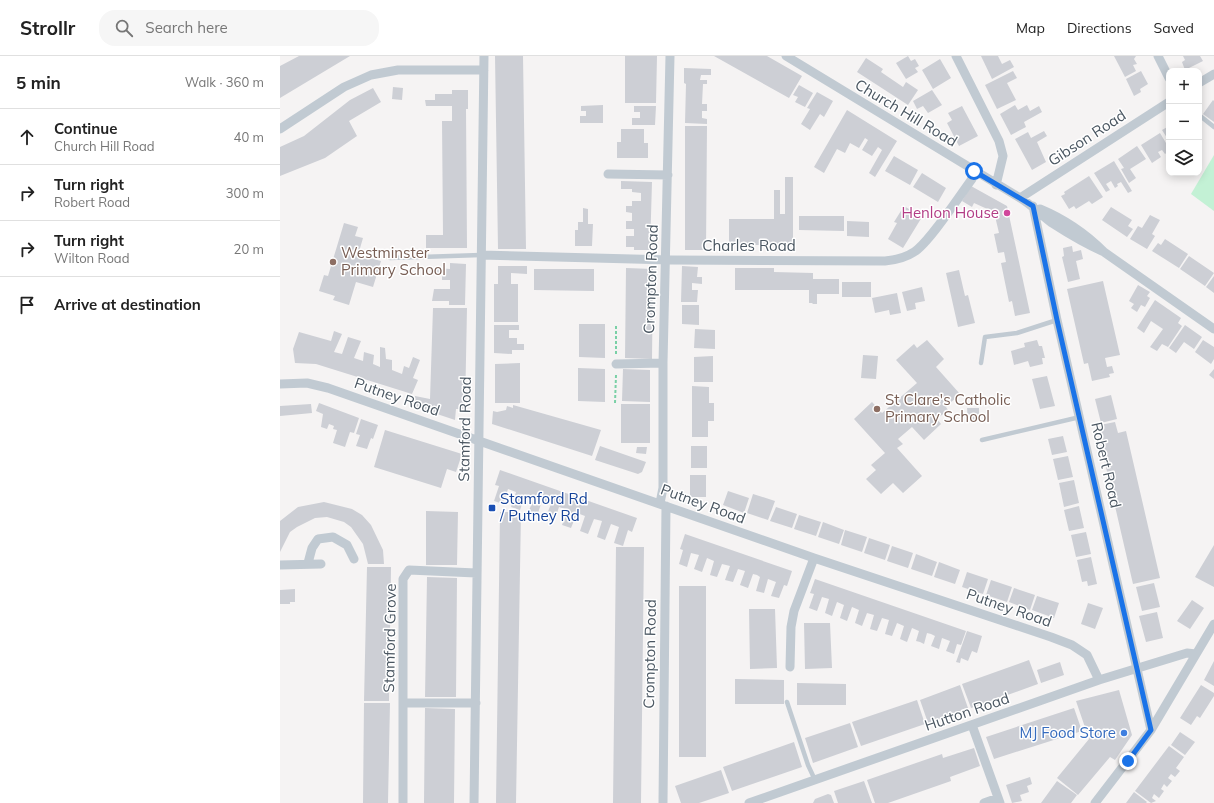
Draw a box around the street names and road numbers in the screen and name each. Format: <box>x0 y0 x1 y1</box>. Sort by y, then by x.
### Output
street label: Church Hill Road <box>852 75 961 151</box>
street label: Gibson Road <box>1044 105 1129 170</box>
street label: Crompton Road <box>639 224 662 334</box>
street label: Charles Road <box>702 236 796 255</box>
street label: Putney Road <box>352 373 442 420</box>
street label: Stamford Road <box>454 376 475 482</box>
street label: Robert Road <box>1087 420 1126 510</box>
street label: Putney Road <box>658 479 748 528</box>
street label: Stamford Grove <box>379 583 400 693</box>
street label: Putney Road <box>964 584 1054 631</box>
street label: Crompton Road <box>639 599 660 709</box>
street label: Hutton Road <box>922 688 1012 735</box>

